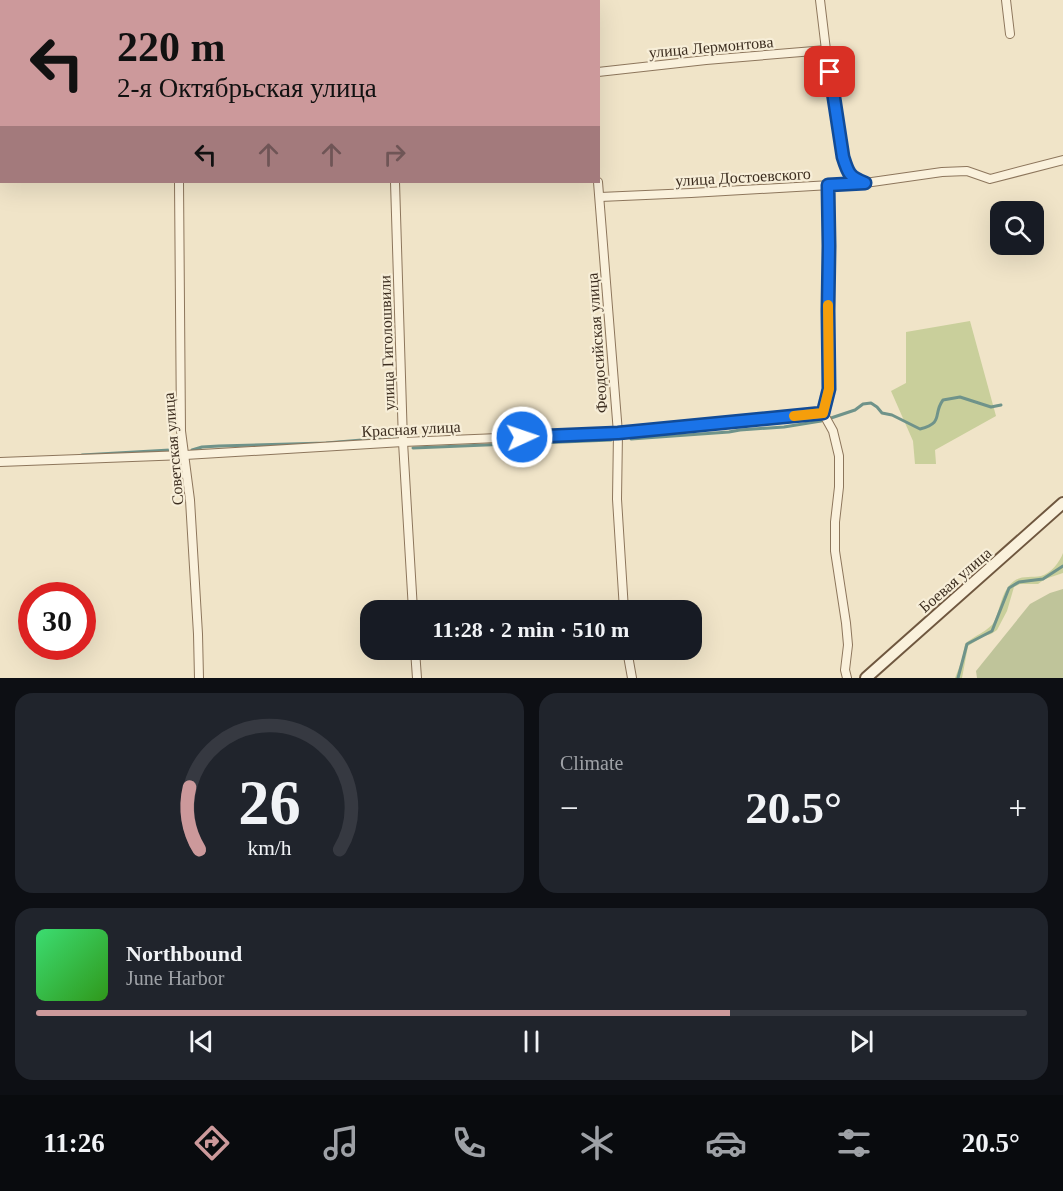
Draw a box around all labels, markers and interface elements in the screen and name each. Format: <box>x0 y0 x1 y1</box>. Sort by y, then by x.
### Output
icon: left <box>18 24 96 102</box>
text: 220 m <box>117 24 226 70</box>
street label: улица Лермонтова <box>648 33 774 62</box>
pin <box>804 46 855 97</box>
icon: arrive <box>813 55 846 88</box>
text: 2-я Октябрьская улица <box>117 73 377 103</box>
icon: left <box>189 138 222 171</box>
icon: ahead <box>252 138 285 171</box>
icon: ahead <box>315 138 348 171</box>
icon: right <box>378 138 411 171</box>
street label: улица Достоевского <box>675 165 811 190</box>
map controls <box>990 201 1044 255</box>
button: search <box>990 201 1044 255</box>
street label: Феодосийская улица <box>584 272 611 414</box>
street label: улица Гиголошвили <box>376 274 399 411</box>
street label: Советская улица <box>160 392 187 506</box>
position arrow <box>490 405 554 469</box>
street label: Красная улица <box>361 418 461 441</box>
street label: Боевая улица <box>916 544 995 617</box>
speed limit sign: 30 <box>18 582 96 660</box>
text: 11:28 · 2 min · 510 m <box>433 617 629 642</box>
text: Climate <box>560 752 623 774</box>
text: 26 <box>238 768 301 837</box>
text: 20.5° <box>745 783 842 833</box>
text: − <box>560 790 579 826</box>
text: + <box>1008 790 1027 826</box>
text: km/h <box>247 836 292 860</box>
text: Northbound <box>126 941 242 966</box>
text: June Harbor <box>126 967 224 989</box>
icon: previous <box>185 1025 218 1058</box>
icon: pause <box>515 1025 548 1058</box>
icon: next <box>845 1025 878 1058</box>
icon: directions <box>191 1122 233 1164</box>
icon: music <box>320 1122 362 1164</box>
icon: phone <box>448 1122 490 1164</box>
icon: climate <box>576 1122 618 1164</box>
icon: car <box>705 1122 747 1164</box>
icon: filters <box>833 1122 875 1164</box>
text: 11:26 <box>43 1128 105 1158</box>
text: 20.5° <box>962 1128 1020 1158</box>

